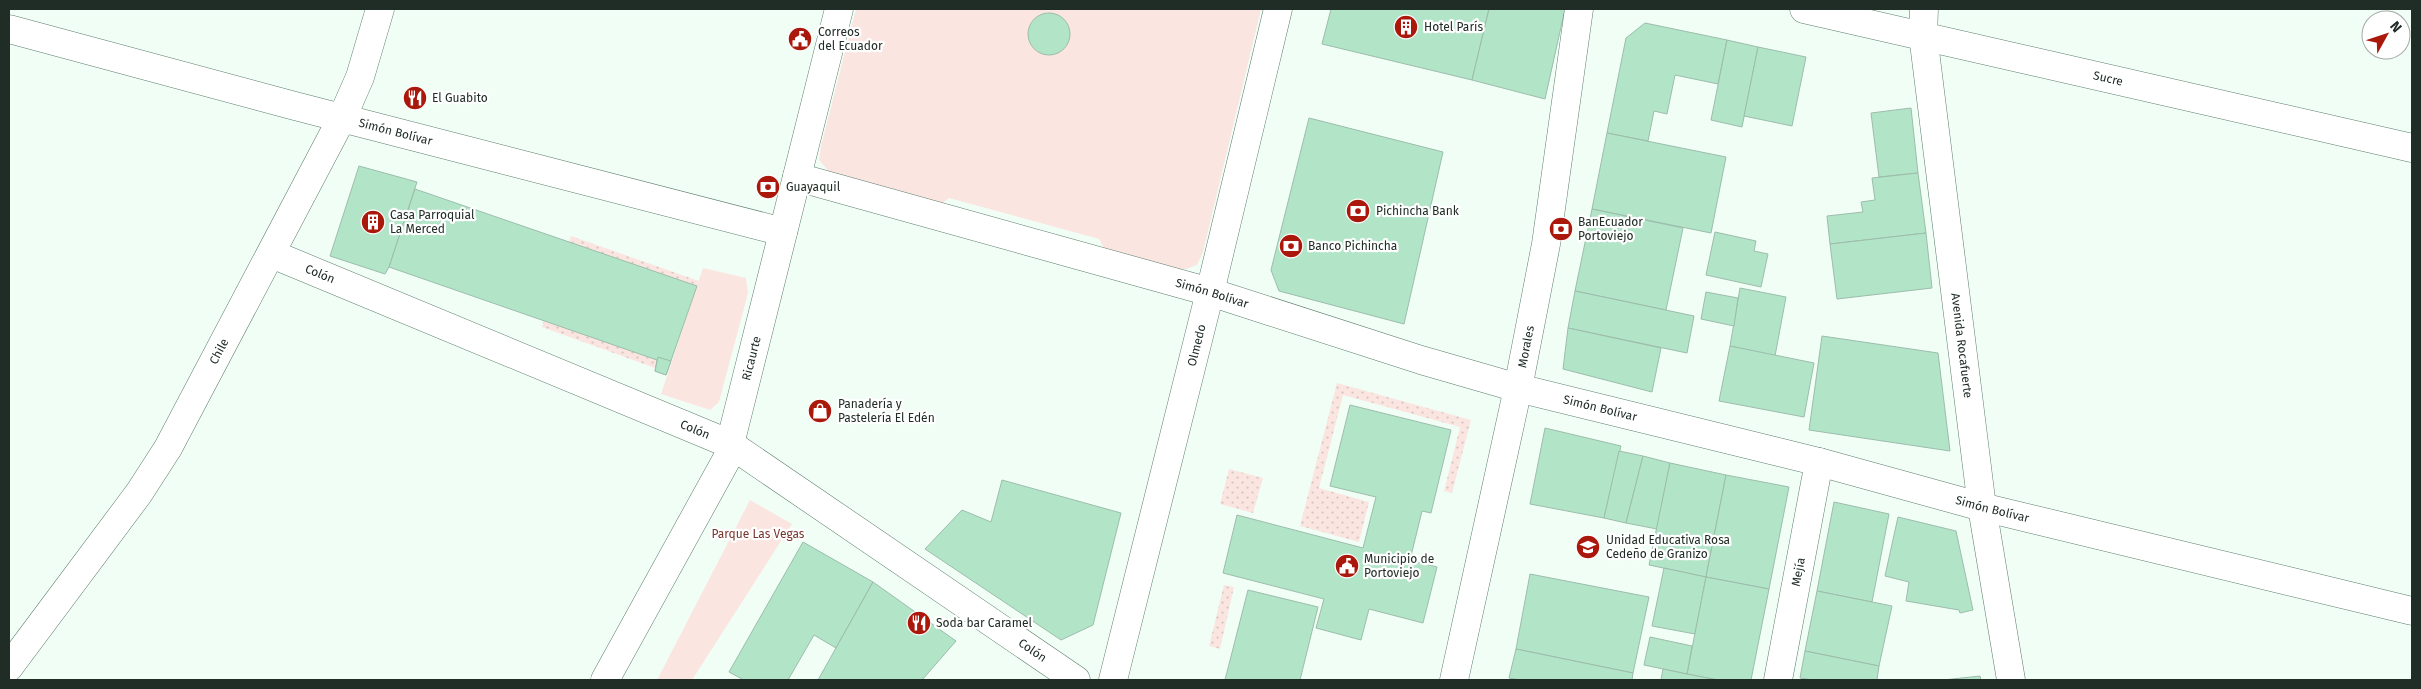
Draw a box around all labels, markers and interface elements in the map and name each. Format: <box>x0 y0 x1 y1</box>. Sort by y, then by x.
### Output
north arrow <box>2361 10 2411 60</box>
building icon: Hotel París <box>1393 14 1419 40</box>
text: N <box>2386 18 2405 36</box>
place label: Hotel París <box>1424 20 1483 34</box>
place label: Correos del Ecuador <box>818 25 883 53</box>
public building icon: Correos del Ecuador <box>787 26 813 52</box>
street label: Sucre <box>2092 68 2124 89</box>
restaurant icon: El Guabito <box>402 85 428 111</box>
place label: El Guabito <box>432 91 488 105</box>
street label: Simón Bolívar <box>357 116 434 148</box>
bank icon: Guayaquil <box>755 174 781 200</box>
place label: Guayaquil <box>786 180 841 194</box>
bank icon: Pichincha Bank <box>1345 198 1371 224</box>
place label: Pichincha Bank <box>1376 204 1460 218</box>
place label: Casa Parroquial La Merced <box>390 208 475 236</box>
building icon: Casa Parroquial La Merced <box>360 209 386 235</box>
place label: BanEcuador Portoviejo <box>1578 215 1643 243</box>
bank icon: BanEcuador Portoviejo <box>1548 216 1574 242</box>
bank icon: Banco Pichincha <box>1278 233 1304 259</box>
place label: Banco Pichincha <box>1308 239 1397 253</box>
street label: Colón <box>303 262 337 286</box>
street label: Simón Bolívar <box>1174 276 1251 311</box>
street label: Avenida Rocafuerte <box>1948 292 1975 399</box>
street label: Olmedo <box>1185 323 1209 368</box>
street label: Morales <box>1515 324 1537 369</box>
street label: Ricaurte <box>739 335 764 382</box>
street label: Chile <box>206 336 231 367</box>
street label: Simón Bolívar <box>1562 392 1639 424</box>
place label: Panadería y Pastelería El Edén <box>838 397 935 425</box>
shop icon: Panadería y Pastelería El Edén <box>807 398 833 424</box>
street label: Colón <box>678 417 712 442</box>
street label: Simón Bolívar <box>1954 493 2031 525</box>
park label: Parque Las Vegas <box>712 527 805 541</box>
place label: Unidad Educativa Rosa Cedeño de Granizo <box>1606 533 1730 561</box>
school or university icon: Unidad Educativa Rosa Cedeño de Granizo <box>1575 534 1601 560</box>
place label: Municipio de Portoviejo <box>1364 552 1434 580</box>
public building icon: Municipio de Portoviejo <box>1334 553 1360 579</box>
street label: Mejía <box>1789 556 1808 588</box>
restaurant icon: Soda bar Caramel <box>906 610 932 636</box>
place label: Soda bar Caramel <box>936 616 1032 630</box>
street label: Colón <box>1016 636 1049 665</box>

